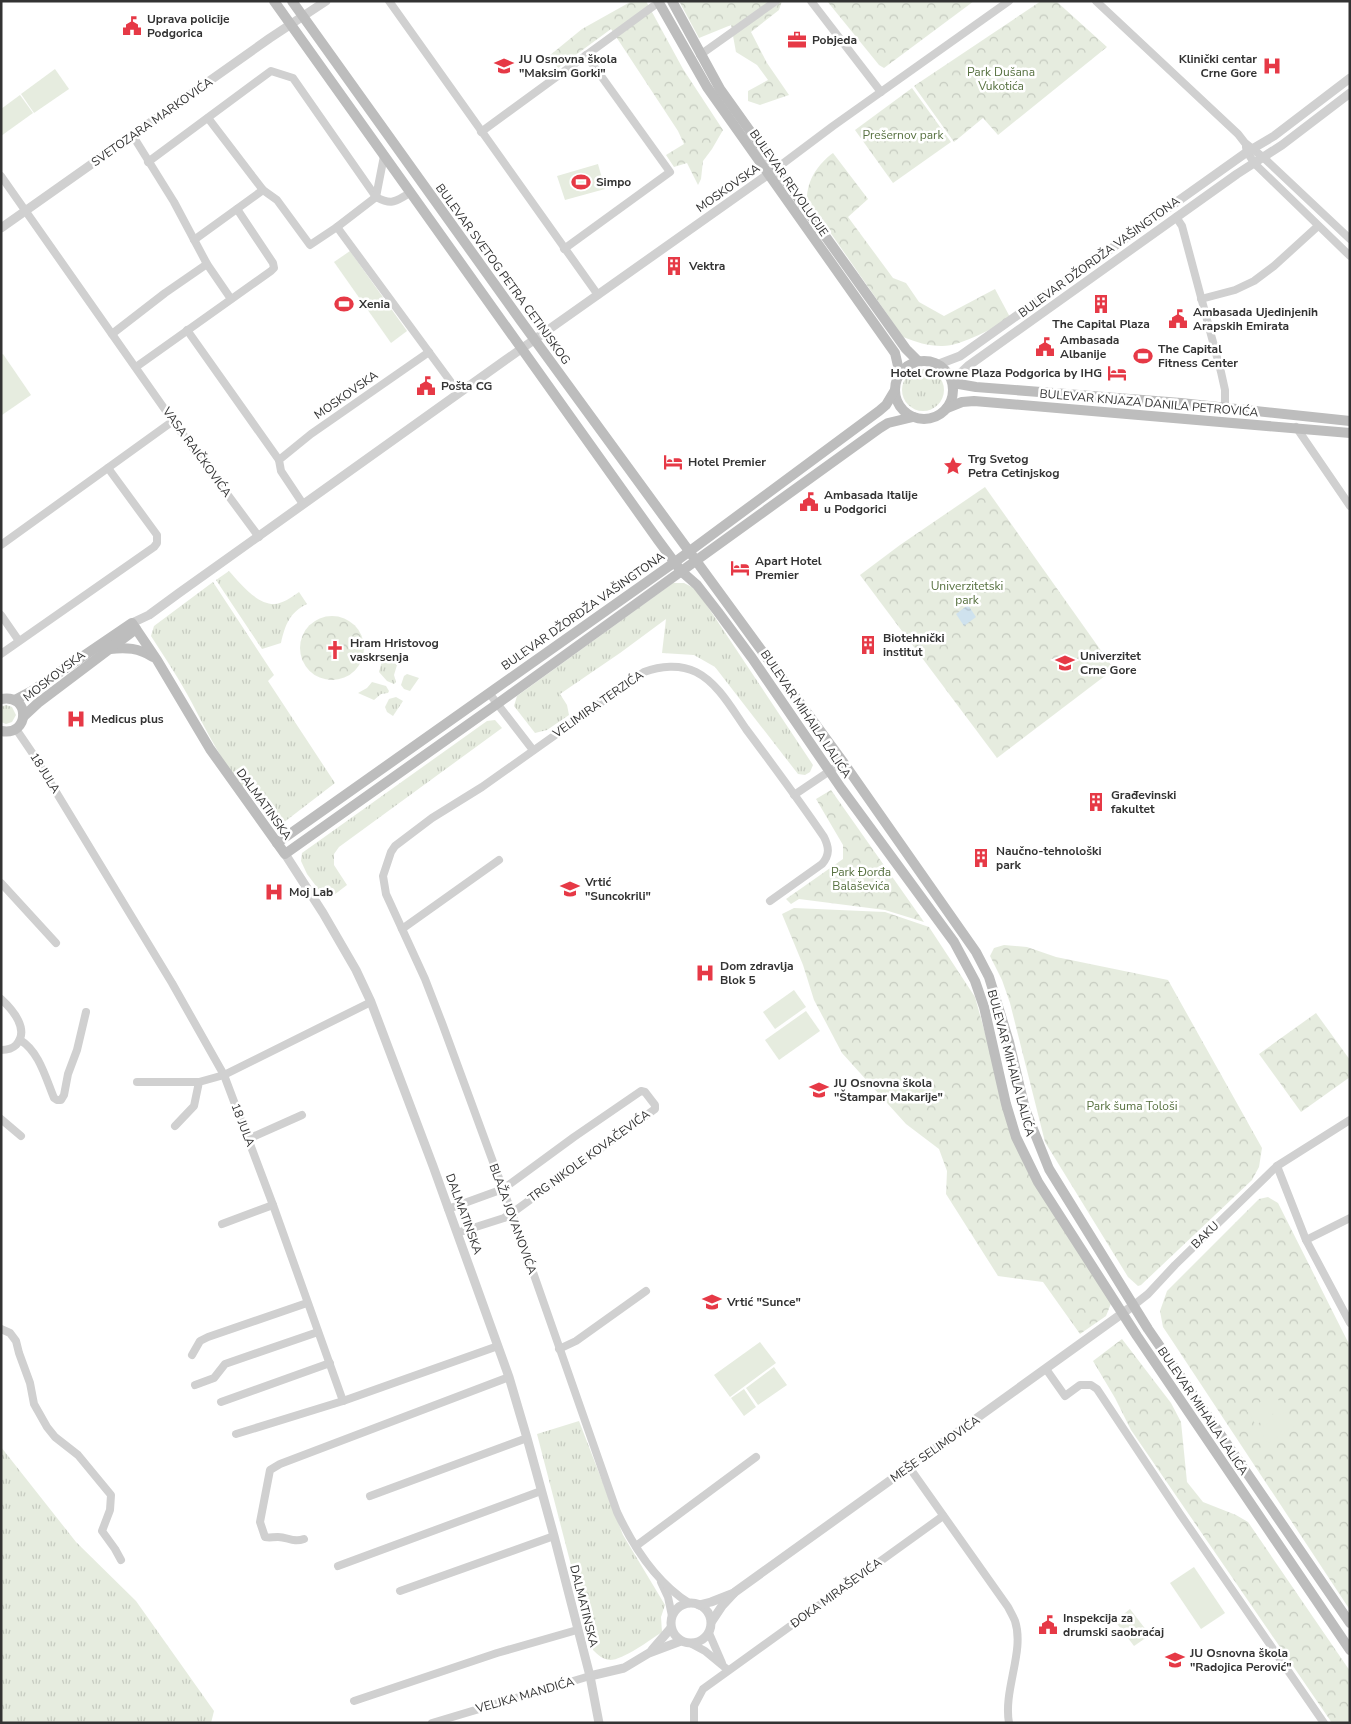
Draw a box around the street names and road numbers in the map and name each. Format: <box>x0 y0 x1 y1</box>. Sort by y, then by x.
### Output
street label: SVETOZARA MARKOVIĆA <box>88 74 216 170</box>
street label: BULEVAR REVOLUCIJE <box>746 126 832 240</box>
street label: MOSKOVSKA <box>693 160 763 216</box>
street label: BULEVAR SVETOG PETRA CETINJSKOG <box>432 180 574 368</box>
street label: BULEVAR DŽORDŽA VAŠINGTONA <box>1015 193 1183 321</box>
street label: MOSKOVSKA <box>311 367 381 423</box>
street label: BULEVAR KNJAZA DANILA PETROVIĆA <box>1039 385 1259 421</box>
street label: VASA RAIČKOVIĆA <box>158 403 235 500</box>
street label: BULEVAR DŽORDŽA VAŠINGTONA <box>498 548 668 674</box>
street label: MOSKOVSKA <box>20 647 88 705</box>
street label: BULEVAR MIHAILA LALIĆA <box>757 647 855 781</box>
street label: VELIMIRA TERZIĆA <box>549 667 647 742</box>
street label: 18 JULA <box>26 750 64 797</box>
street label: DALMATINSKA <box>233 765 295 843</box>
street label: BULEVAR MIHAILA LALIĆA <box>984 988 1038 1138</box>
street label: 18 JULA <box>227 1101 259 1149</box>
street label: TRG NIKOLE KOVAČEVIĆA <box>525 1106 653 1206</box>
street label: BLAŽA JOVANOVIĆA <box>485 1161 541 1277</box>
street label: DALMATINSKA <box>442 1172 486 1257</box>
street label: BAKU <box>1188 1218 1222 1252</box>
street label: BULEVAR MIHAILA LALIĆA <box>1154 1344 1252 1478</box>
street label: MEŠE SELIMOVIĆA <box>887 1412 983 1486</box>
street label: ĐOKA MIRAŠEVIĆA <box>786 1554 885 1632</box>
street label: DALMATINSKA <box>566 1563 602 1649</box>
street label: VELJKA MANDIĆA <box>473 1673 576 1717</box>

